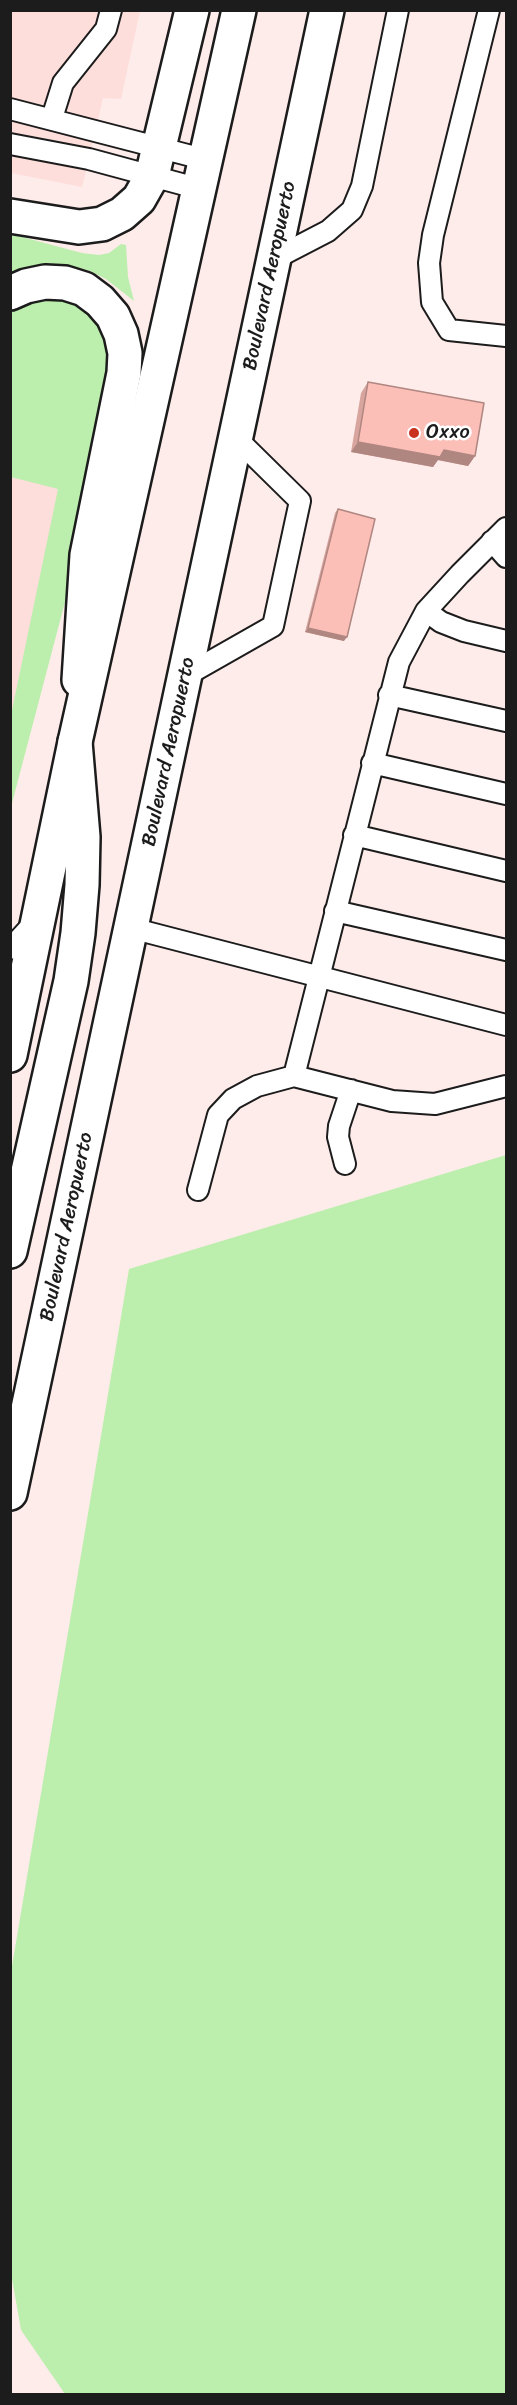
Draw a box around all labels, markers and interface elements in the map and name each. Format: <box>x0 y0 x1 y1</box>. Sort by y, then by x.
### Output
street label: Boulevard Aeropuerto <box>238 179 302 373</box>
place label: Oxxo <box>426 421 470 445</box>
marker: Oxxo <box>407 426 421 440</box>
street label: Boulevard Aeropuerto <box>137 655 201 849</box>
street label: Boulevard Aeropuerto <box>35 1130 99 1324</box>

